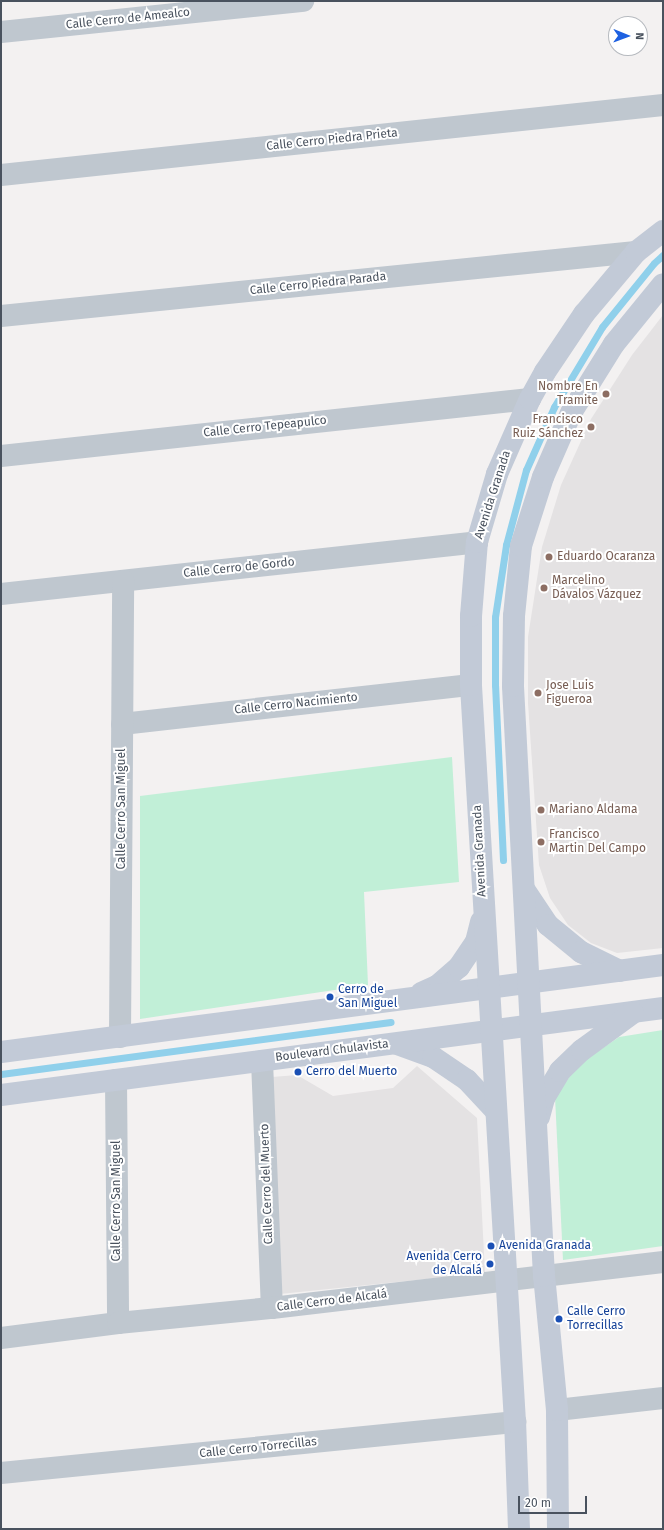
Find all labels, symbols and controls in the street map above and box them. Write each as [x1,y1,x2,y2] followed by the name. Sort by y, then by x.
[65,5,191,33] street label: Calle Cerro de Amealco
[608,16,648,56] north arrow
[633,32,646,40] text: N
[266,126,398,154] street label: Calle Cerro Piedra Prieta
[249,270,387,298] street label: Calle Cerro Piedra Parada
[538,380,598,408] place label: Nombre En Tramite
[601,389,611,399] marker: Nombre En Tramite
[203,413,327,441] street label: Calle Cerro Tepeapulco
[512,413,583,441] place label: Francisco Ruiz Sánchez
[586,422,596,432] marker: Francisco Ruiz Sánchez
[472,449,514,541] street label: Avenida Granada
[557,550,655,564] place label: Eduardo Ocaranza
[544,552,554,562] marker: Eduardo Ocaranza
[183,555,295,581] street label: Calle Cerro de Gordo
[552,574,641,602] place label: Marcelino Dávalos Vázquez
[539,583,549,593] marker: Marcelino Dávalos Vázquez
[546,679,594,707] place label: Jose Luis Figueroa
[533,688,543,698] marker: Jose Luis Figueroa
[234,690,358,718] street label: Calle Cerro Nacimiento
[115,749,129,869] street label: Calle Cerro San Miguel
[549,803,637,817] place label: Mariano Aldama
[470,805,490,897] street label: Avenida Granada
[536,805,546,815] marker: Mariano Aldama
[549,828,646,856] place label: Francisco Martin Del Campo
[536,837,546,847] marker: Francisco Martin Del Campo
[338,983,397,1011] place label: Cerro de San Miguel
[325,992,335,1002] marker: Cerro de San Miguel
[274,1037,390,1065] street label: Boulevard Chulavista
[306,1065,397,1079] place label: Cerro del Muerto
[293,1067,303,1077] marker: Cerro del Muerto
[258,1123,276,1245] street label: Calle Cerro del Muerto
[110,1141,124,1261] street label: Calle Cerro San Miguel
[499,1239,591,1253] place label: Avenida Granada
[486,1241,496,1251] marker: Avenida Granada
[406,1250,482,1278] place label: Avenida Cerro de Alcalá
[485,1259,495,1269] marker: Avenida Cerro de Alcalá
[276,1287,388,1315] street label: Calle Cerro de Alcalá
[567,1305,626,1333] place label: Calle Cerro Torrecillas
[554,1314,564,1324] marker: Calle Cerro Torrecillas
[199,1435,317,1461] street label: Calle Cerro Torrecillas
[520,1488,589,1514] scale bar
[525,1496,551,1510] text: 20 m

